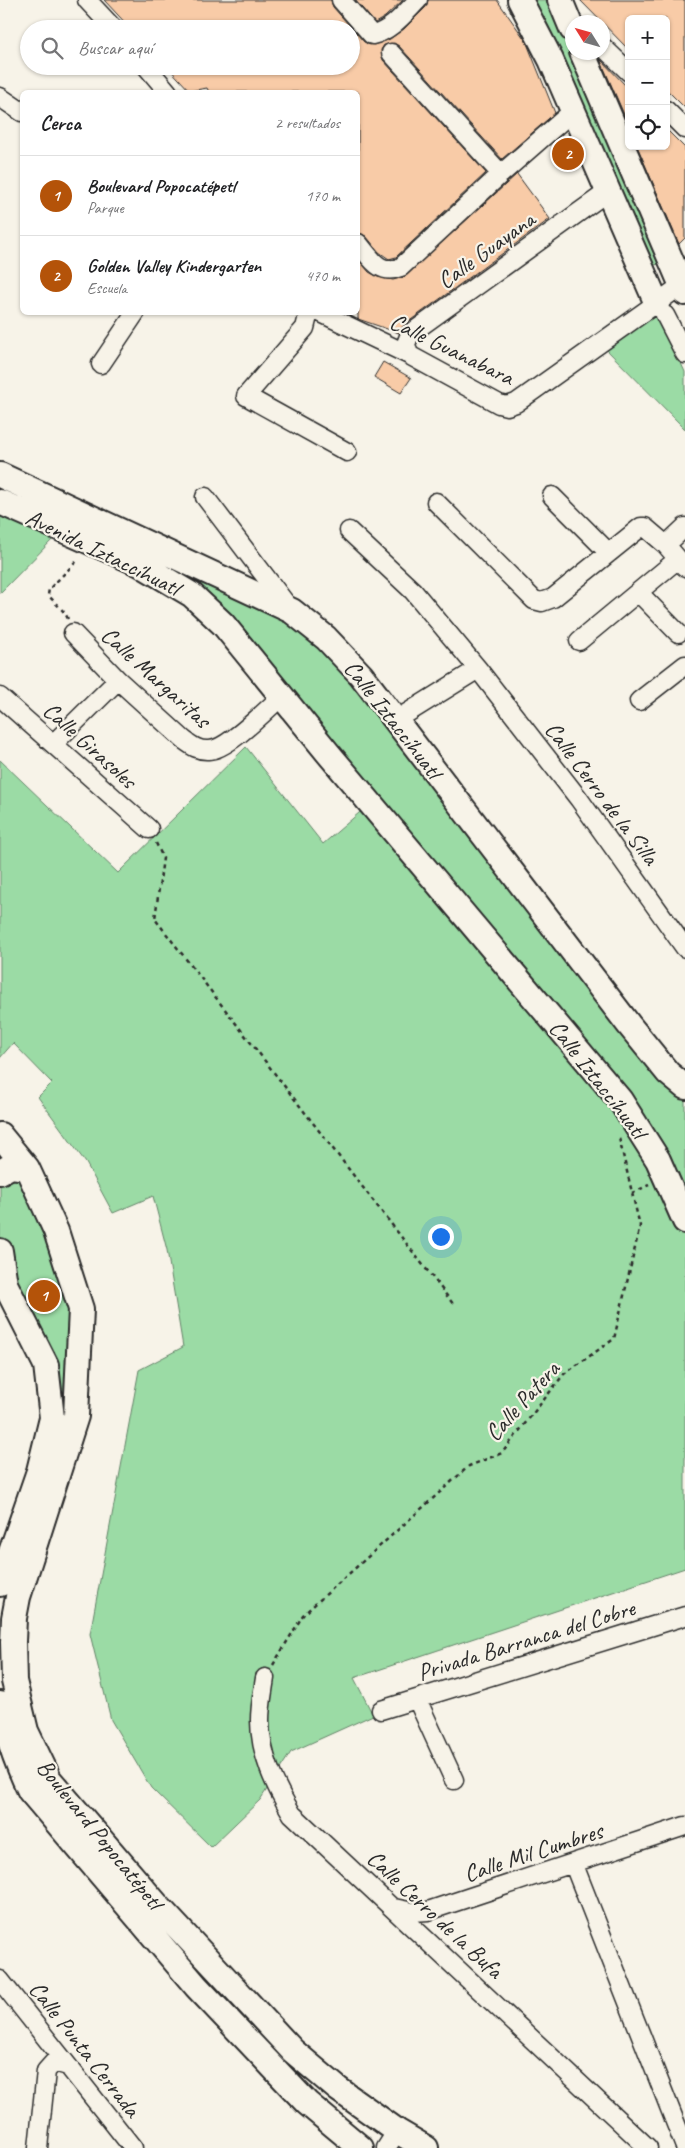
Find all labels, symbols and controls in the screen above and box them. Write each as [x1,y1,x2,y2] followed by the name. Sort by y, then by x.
[565,15,610,60] north arrow
[625,15,670,150] map controls
[625,15,670,60] button: +
[20,20,360,75] search box
[38,34,66,62] icon: search
[78,36,152,60] text: Buscar aquí
[625,60,670,105] button: −
[625,105,670,150] button: locate
[40,110,81,136] text: Cerca
[275,113,340,133] text: 2 resultados
[552,135,584,173] pin: 2
[87,174,235,198] text: Boulevard Popocatépetl
[52,186,60,206] text: 1
[306,186,340,206] text: 170 m
[87,198,124,218] text: Parque
[431,203,542,295] street label: Calle Guayana
[87,254,261,278] text: Golden Valley Kindergarten
[52,266,60,286] text: 2
[306,266,340,286] text: 470 m
[87,278,127,298] text: Escuela
[385,306,520,393] street label: Calle Guanabara
[21,502,188,604] street label: Avenida Iztaccíhuatl
[95,620,219,736] street label: Calle Margaritas
[337,654,451,787] street label: Calle Iztaccíhuatl
[37,695,144,796] street label: Calle Girasoles
[538,715,666,872] street label: Calle Cerro de la Silla
[542,1014,656,1147] street label: Calle Iztaccíhuatl
[428,1224,454,1250] your location
[28,1277,60,1315] pin: 1
[478,1354,567,1447] street label: Calle Patera
[414,1592,640,1687] street label: Privada Barranca del Cobre
[30,1753,172,1918] street label: Boulevard Popocatépetl
[460,1815,609,1889] street label: Calle Mil Cumbres
[361,1843,510,1986] street label: Calle Cerro de la Bufa
[23,1975,148,2124] street label: Calle Punta Cerrada

